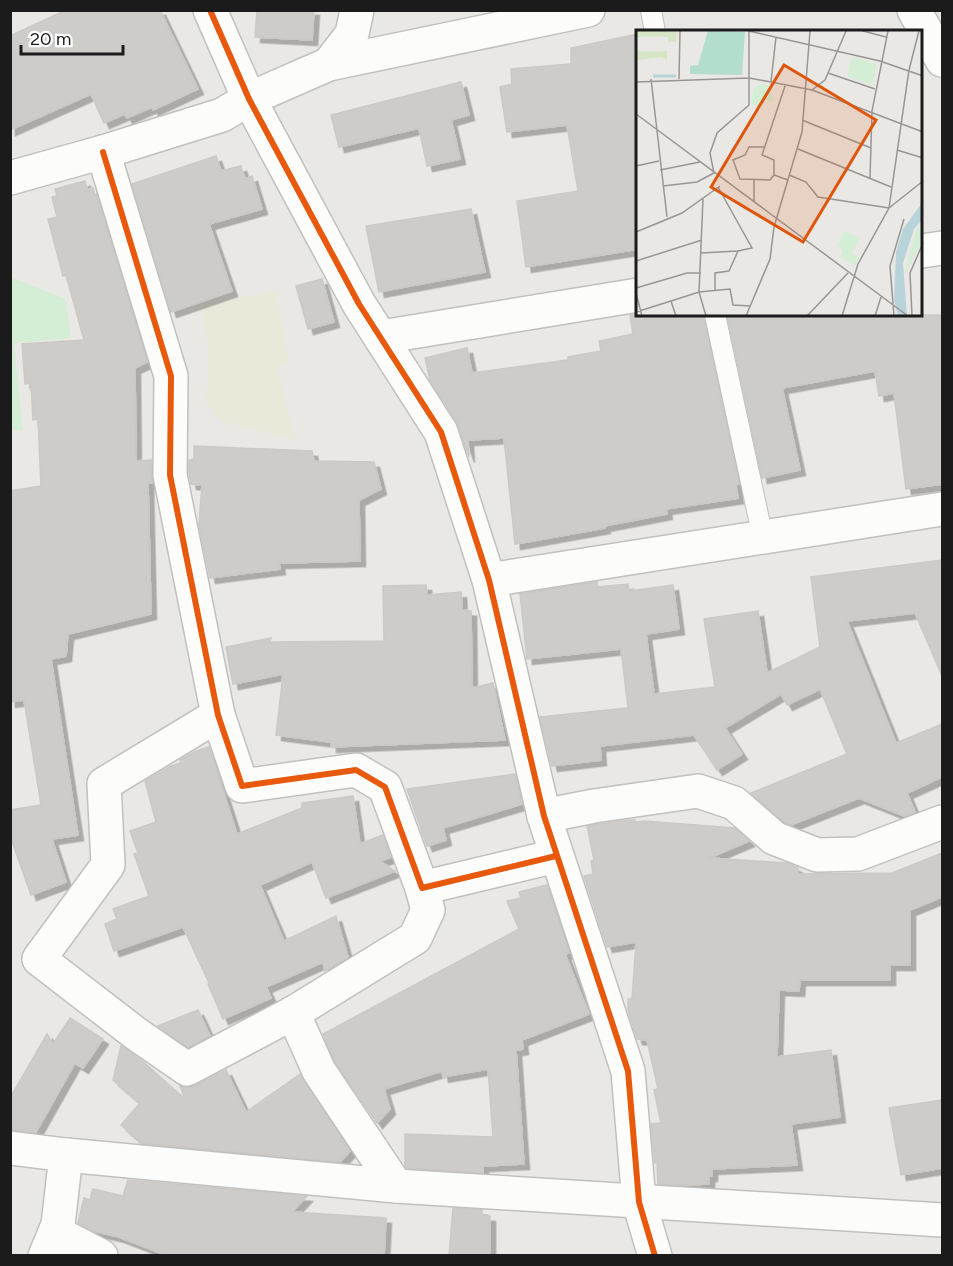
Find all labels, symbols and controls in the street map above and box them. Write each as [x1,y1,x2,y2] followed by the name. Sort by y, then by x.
[21,18,123,56] scale bar
[30,28,71,50] text: 20 m
[636,30,923,316] inset map

